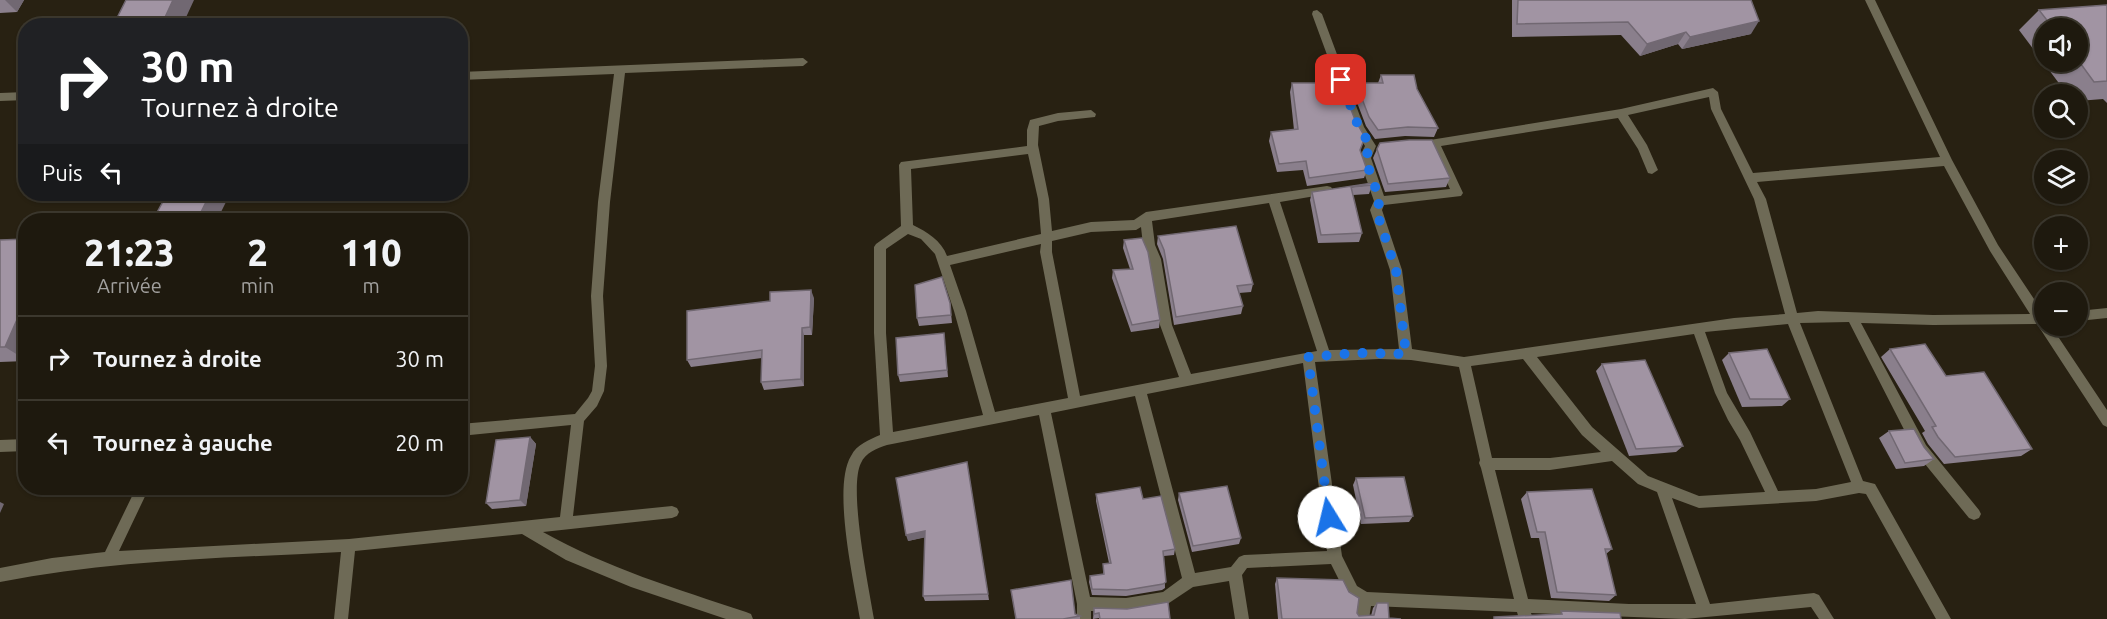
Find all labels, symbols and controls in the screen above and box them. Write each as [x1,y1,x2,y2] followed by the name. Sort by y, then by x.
[2034,18,2088,336] map controls
[2034,18,2088,72] button: sound
[42,42,120,120] icon: right
[141,43,235,90] text: 30 m
[1315,54,1366,105] pin
[1324,63,1357,96] icon: arrive
[2034,84,2088,138] button: search
[141,92,339,122] text: Tournez à droite
[2034,150,2088,204] button: layers
[95,156,128,189] icon: left
[42,160,83,185] text: Puis
[2034,216,2088,270] button: +
[84,232,174,273] text: 21:23
[247,232,268,273] text: 2
[341,232,402,273] text: 110
[97,274,162,297] text: Arrivée
[241,274,274,297] text: min
[363,274,380,297] text: m
[2034,282,2088,336] button: −
[42,342,75,375] icon: right
[93,346,262,371] text: Tournez à droite
[395,346,444,371] text: 30 m
[42,426,75,459] icon: left
[93,430,273,455] text: Tournez à gauche
[395,430,444,455] text: 20 m
[1297,485,1361,549] position arrow

